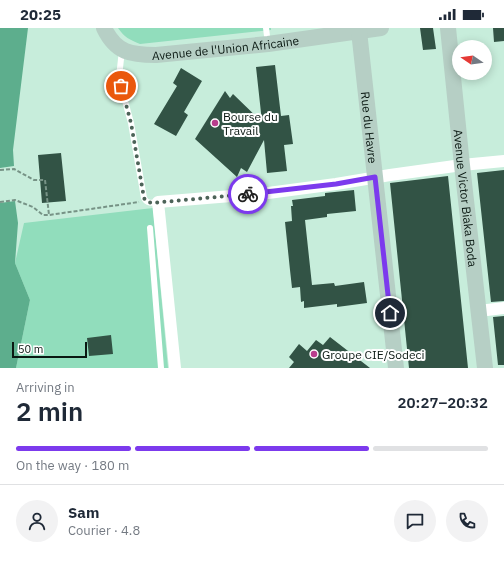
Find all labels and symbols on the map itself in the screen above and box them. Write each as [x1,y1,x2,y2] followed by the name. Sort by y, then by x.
[152,32,300,63] street label: Avenue de l'Union Africaine
[452,40,492,80] north arrow
[104,69,138,103] pin
[358,91,381,165] street label: Rue du Havre
[223,109,278,138] place label: Bourse du Travail
[210,118,220,128] marker: Bourse du Travail
[451,129,481,268] street label: Avenue Victor Biaka Boda
[228,174,268,214] courier
[373,296,407,330] pin
[12,340,87,359] scale bar
[322,347,425,362] place label: Groupe CIE/Sodeci
[309,349,319,359] marker: Groupe CIE/Sodeci

